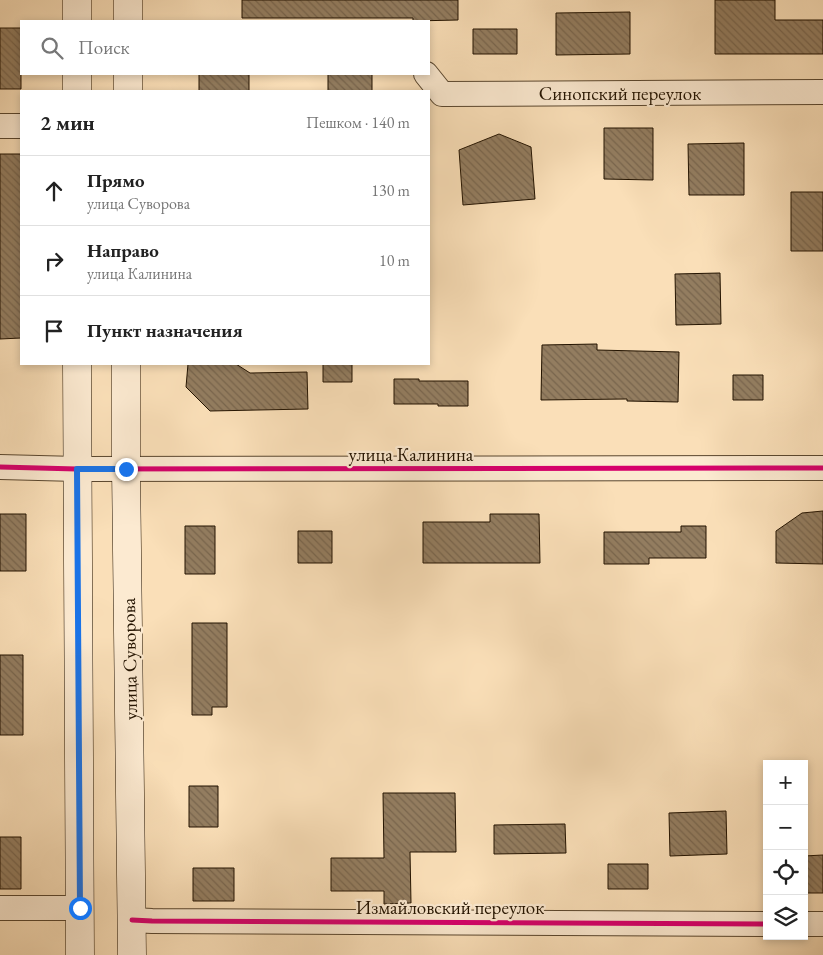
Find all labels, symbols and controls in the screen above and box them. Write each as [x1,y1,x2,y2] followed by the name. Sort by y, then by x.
[20,20,430,75] search box
[38,34,66,62] icon: search
[78,35,130,60] text: Поиск
[539,81,701,106] street label: Синопский переулок
[40,109,95,136] text: 2 мин
[306,112,410,133] text: Пешком · 140 m
[87,168,145,193] text: Прямо
[40,177,68,205] icon: ahead
[371,180,410,201] text: 130 m
[87,193,190,214] text: улица Суворова
[87,238,159,263] text: Направо
[40,247,68,275] icon: right
[379,250,410,271] text: 10 m
[87,263,192,284] text: улица Калинина
[40,317,68,345] icon: arrive
[87,318,243,343] text: Пункт назначения
[349,442,474,467] street label: улица Калинина
[115,458,138,481] route end
[116,597,143,720] street label: улица Суворова
[763,760,808,940] map controls
[763,760,808,805] button: +
[763,805,808,850] button: −
[763,850,808,895] button: locate
[356,895,544,920] street label: Измайловский переулок
[763,895,808,940] button: layers
[69,897,92,920] route start

